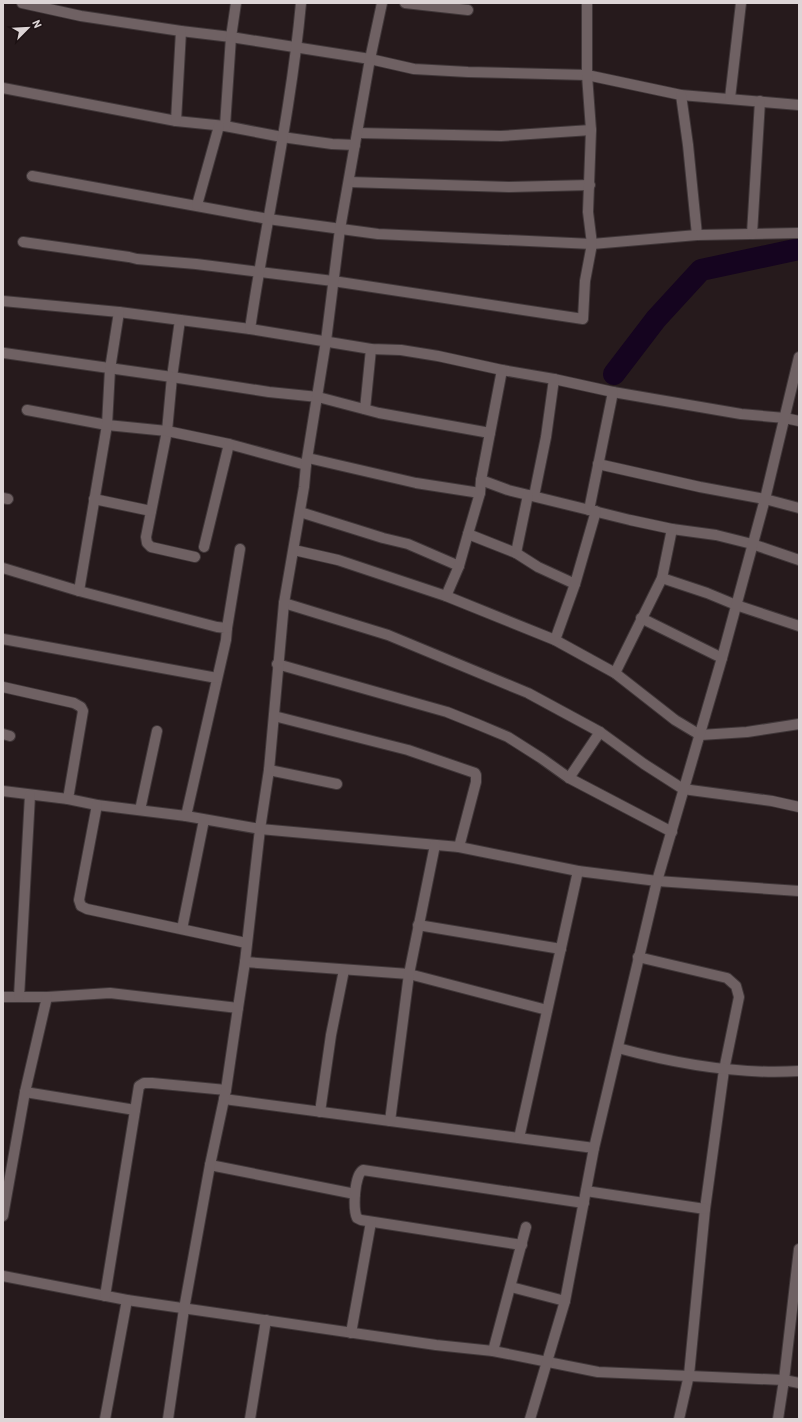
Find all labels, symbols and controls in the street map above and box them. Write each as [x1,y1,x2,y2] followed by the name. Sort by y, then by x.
[8,8,48,48] north arrow
[30,18,45,30] text: N

